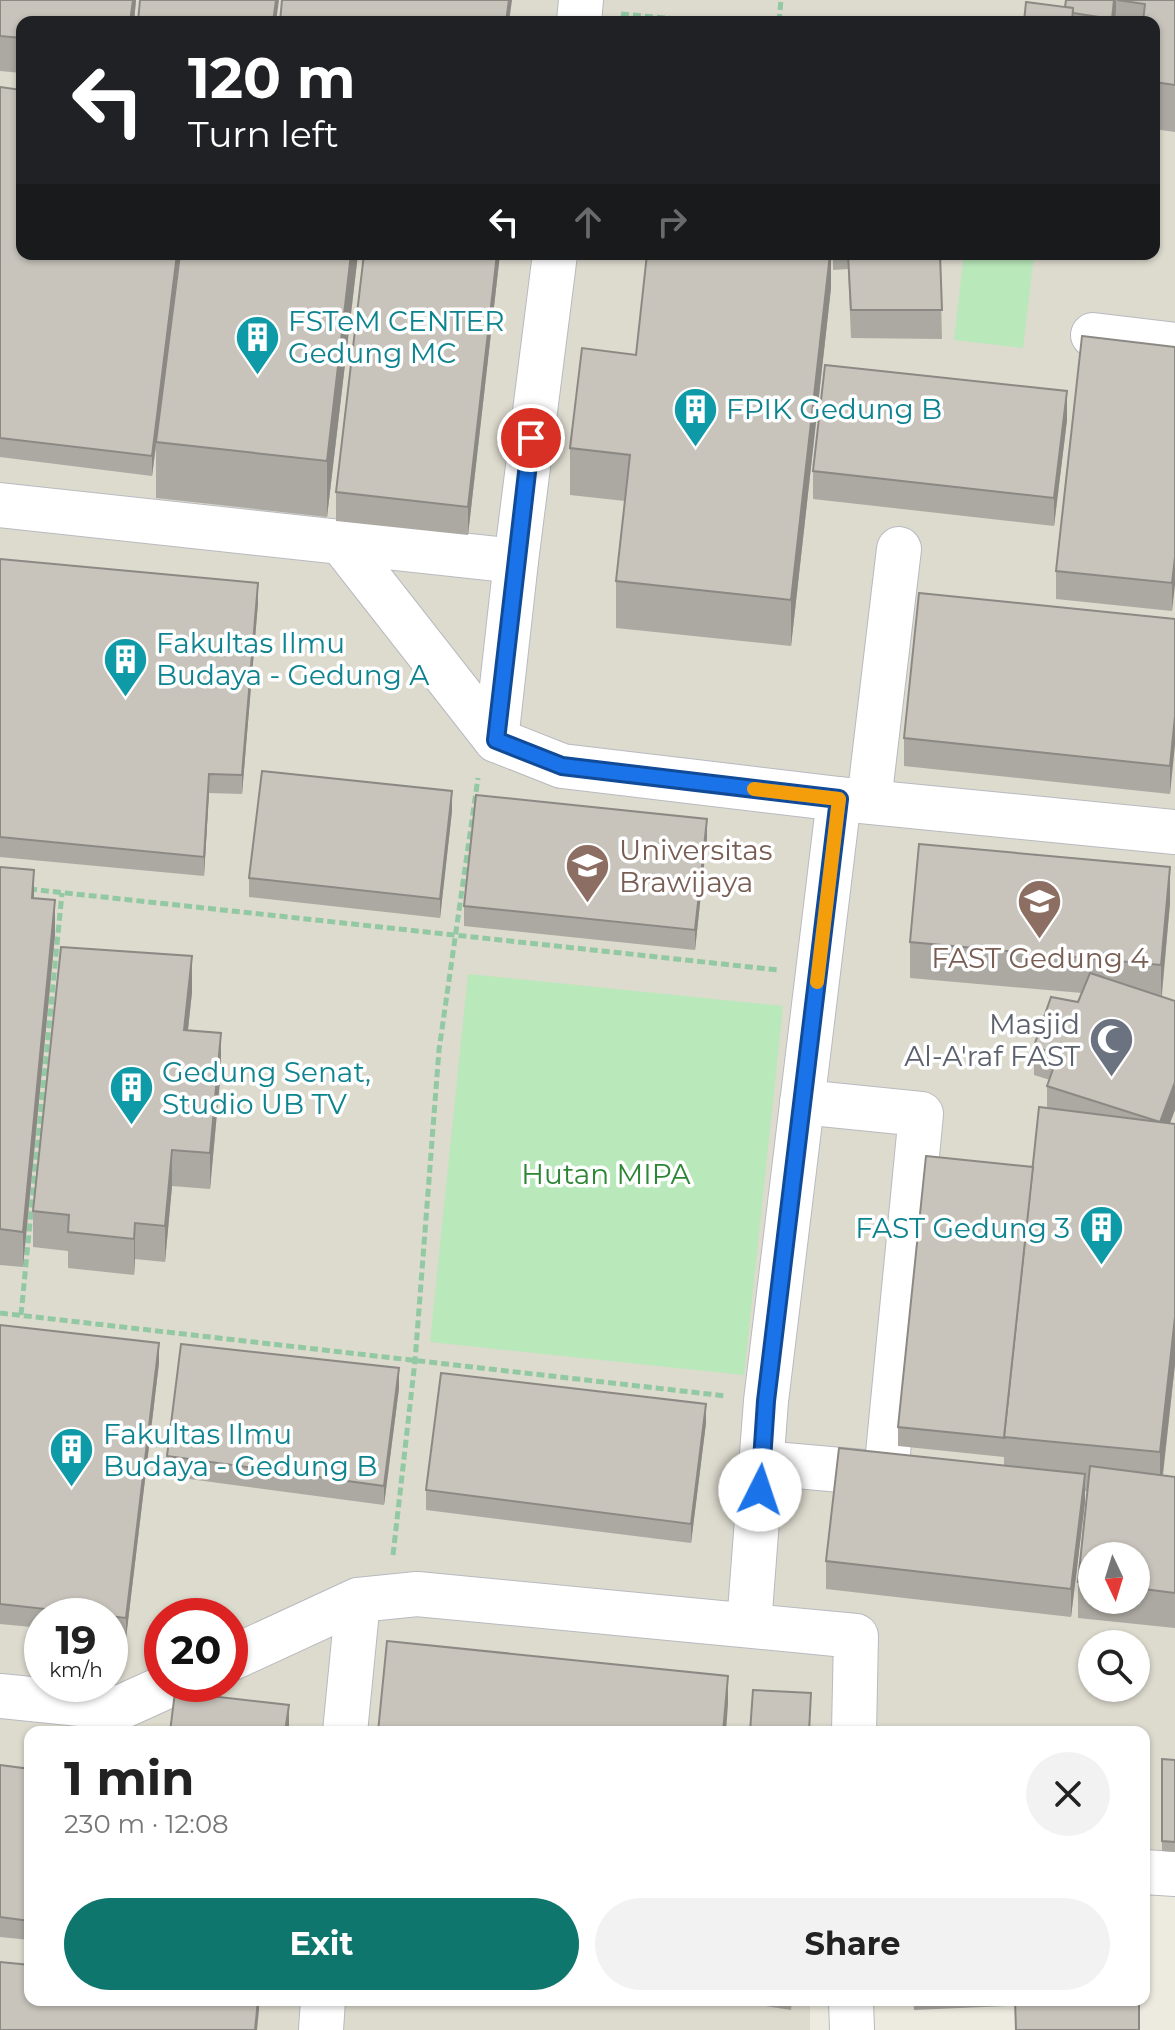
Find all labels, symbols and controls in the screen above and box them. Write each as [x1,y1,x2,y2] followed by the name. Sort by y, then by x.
[188,44,356,112] text: 120 m
[56,48,160,152] icon: left
[188,112,339,156] text: Turn left
[482,200,526,244] icon: left
[566,200,610,244] icon: ahead
[650,200,694,244] icon: right
[288,304,505,370] place label: FSTeM CENTER Gedung MC
[233,313,281,376] building icon: FSTeM CENTER Gedung MC
[671,385,719,448] building icon: FPIK Gedung B
[726,392,942,426] place label: FPIK Gedung B
[497,404,565,472] pin
[509,416,553,460] icon: arrive
[156,626,430,692] place label: Fakultas Ilmu Budaya - Gedung A
[101,635,149,698] building icon: Fakultas Ilmu Budaya - Gedung A
[619,833,772,899] place label: Universitas Brawijaya
[564,842,612,905] school or university icon: Universitas Brawijaya
[1016,877,1064,940] school or university icon: FAST Gedung 4
[931,941,1149,975] place label: FAST Gedung 4
[904,1007,1080,1073] place label: Masjid Al-A'raf FAST
[1087,1016,1135,1079] mosque icon: Masjid Al-A'raf FAST
[162,1055,371,1121] place label: Gedung Senat, Studio UB TV
[107,1064,155,1127] building icon: Gedung Senat, Studio UB TV
[521,1157,692,1191] park label: Hutan MIPA
[1077,1204,1125,1267] building icon: FAST Gedung 3
[855,1211,1070,1245] place label: FAST Gedung 3
[103,1417,377,1483] place label: Fakultas Ilmu Budaya - Gedung B
[48,1426,96,1489] building icon: Fakultas Ilmu Budaya - Gedung B
[718,1448,802,1532] position arrow
[1078,1542,1150,1614] north arrow
[1078,1542,1150,1702] map controls
[144,1598,248,1702] speed limit sign: 20
[55,1615,97,1664] text: 19
[1078,1630,1150,1702] button: search
[49,1658,103,1682] text: km/h
[64,1749,194,1807] text: 1 min
[1026,1752,1110,1836] button: close
[64,1808,229,1840] text: 230 m · 12:08
[64,1898,579,1990] button: Exit
[595,1898,1110,1990] button: Share

